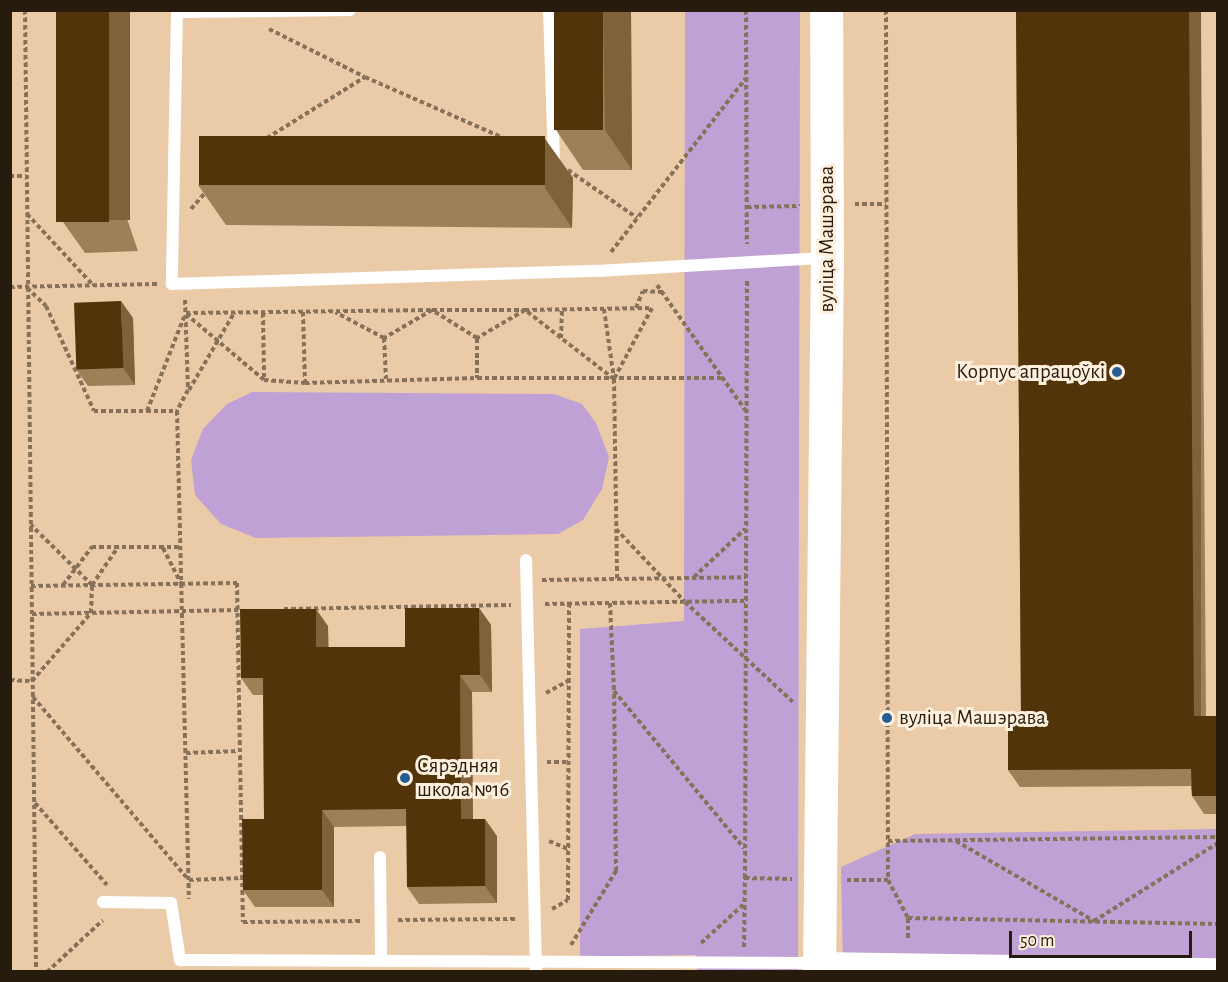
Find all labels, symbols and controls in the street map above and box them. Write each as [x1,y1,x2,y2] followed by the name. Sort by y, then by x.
[814,166,840,312] street label: вуліца Машэрава
[956,359,1105,385] place label: Корпус апрацоўкі
[1110,365,1124,379] marker: Корпус апрацоўкі
[899,705,1046,731] place label: вуліца Машэрава
[880,711,894,725] marker: вуліца Машэрава
[417,753,509,803] place label: Сярэдняя школа №16
[398,771,412,785] marker: Сярэдняя школа №16
[1012,919,1195,957] scale bar
[1020,932,1054,950] text: 50 m

